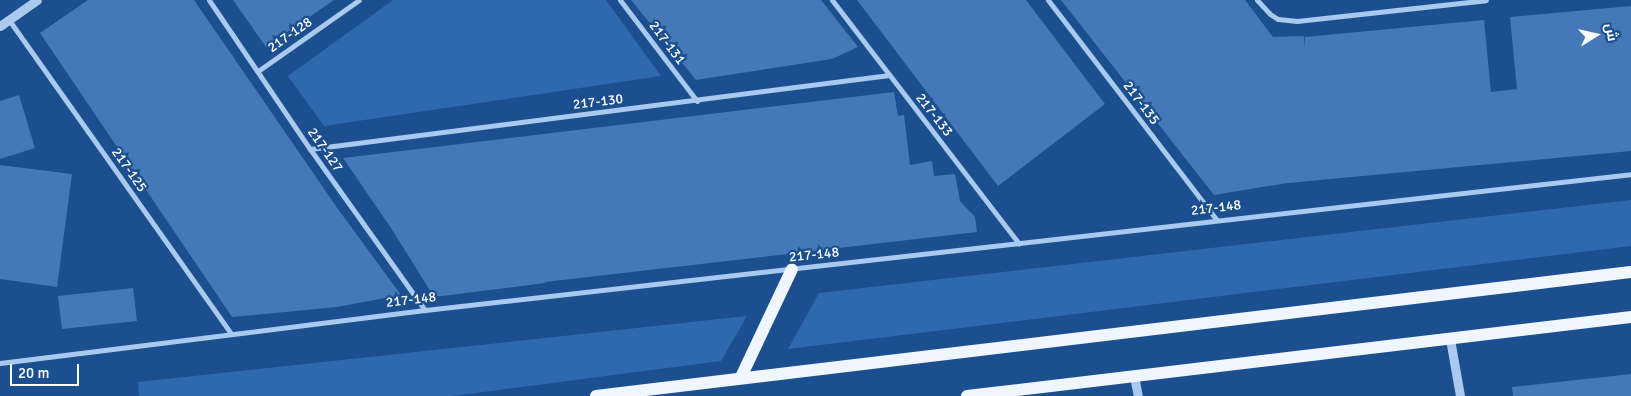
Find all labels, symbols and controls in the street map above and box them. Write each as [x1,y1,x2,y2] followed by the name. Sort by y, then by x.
[1571,10,1621,60] north arrow
[265,14,315,56] street label: 217-128
[645,18,689,68] street label: 217-131
[1601,22,1621,43] text: ش
[1119,78,1163,128] street label: 217-135
[912,90,956,140] street label: 217-133
[572,91,624,113] street label: 217-130
[304,125,346,175] street label: 217-127
[108,145,150,195] street label: 217-125
[1190,197,1242,219] street label: 217-148
[788,244,840,266] street label: 217-148
[385,289,437,311] street label: 217-148
[12,354,81,386] scale bar
[18,364,49,382] text: 20 m

